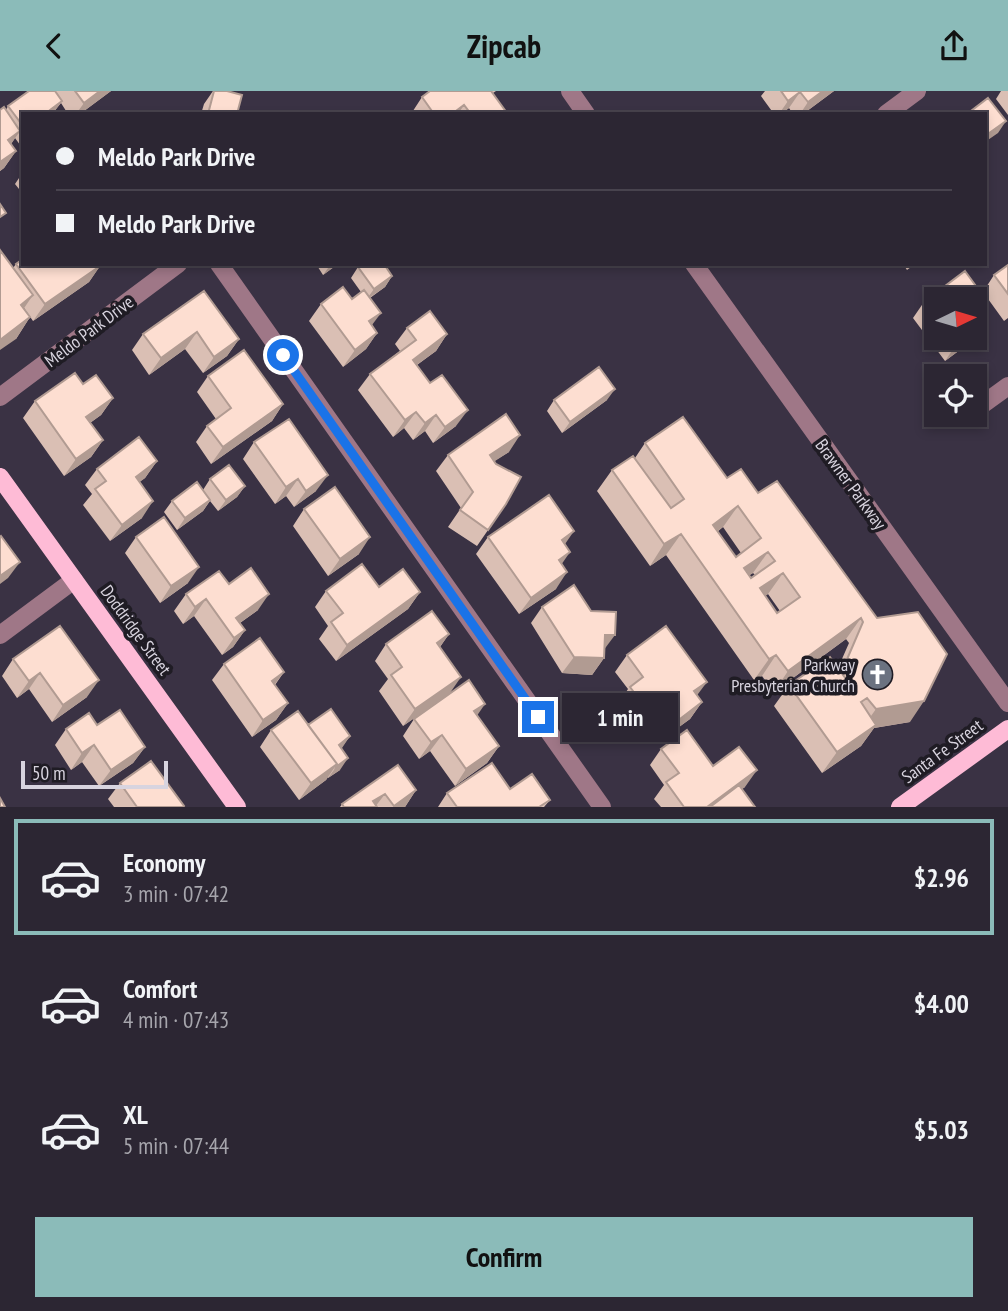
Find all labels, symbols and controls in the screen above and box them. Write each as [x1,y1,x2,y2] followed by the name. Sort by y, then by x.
[467,25,541,67] text: Zipcab
[35,27,73,65] icon: back
[935,27,973,65] icon: share
[98,140,255,173] text: Meldo Park Drive
[98,207,255,240] text: Meldo Park Drive
[924,287,987,350] north arrow
[924,287,987,427] map controls
[40,290,138,372] street label: Meldo Park Drive
[267,339,299,371] route start
[924,364,987,427] button: locate
[810,434,892,534] street label: Brawner Parkway
[96,580,176,680] street label: Doddridge Street
[731,653,855,697] place label: Parkway Presbyterian Church
[861,657,895,691] church icon: Parkway Presbyterian Church
[562,693,678,741] callout: 1 min
[522,701,554,733] route end
[597,703,643,732] text: 1 min
[897,714,987,788] street label: Santa Fe Street
[21,758,168,790] scale bar
[32,761,66,785] text: 50 m
[39,846,102,909] icon: car
[123,846,205,879] text: Economy
[914,861,969,894] text: $2.96
[123,879,229,908] text: 3 min · 07:42
[39,972,102,1035] icon: car
[123,972,197,1005] text: Comfort
[914,987,969,1020] text: $4.00
[123,1005,229,1034] text: 4 min · 07:43
[39,1098,102,1161] icon: car
[123,1098,148,1131] text: XL
[914,1113,969,1146] text: $5.03
[123,1131,229,1160] text: 5 min · 07:44
[35,1217,973,1297] button: Confirm

